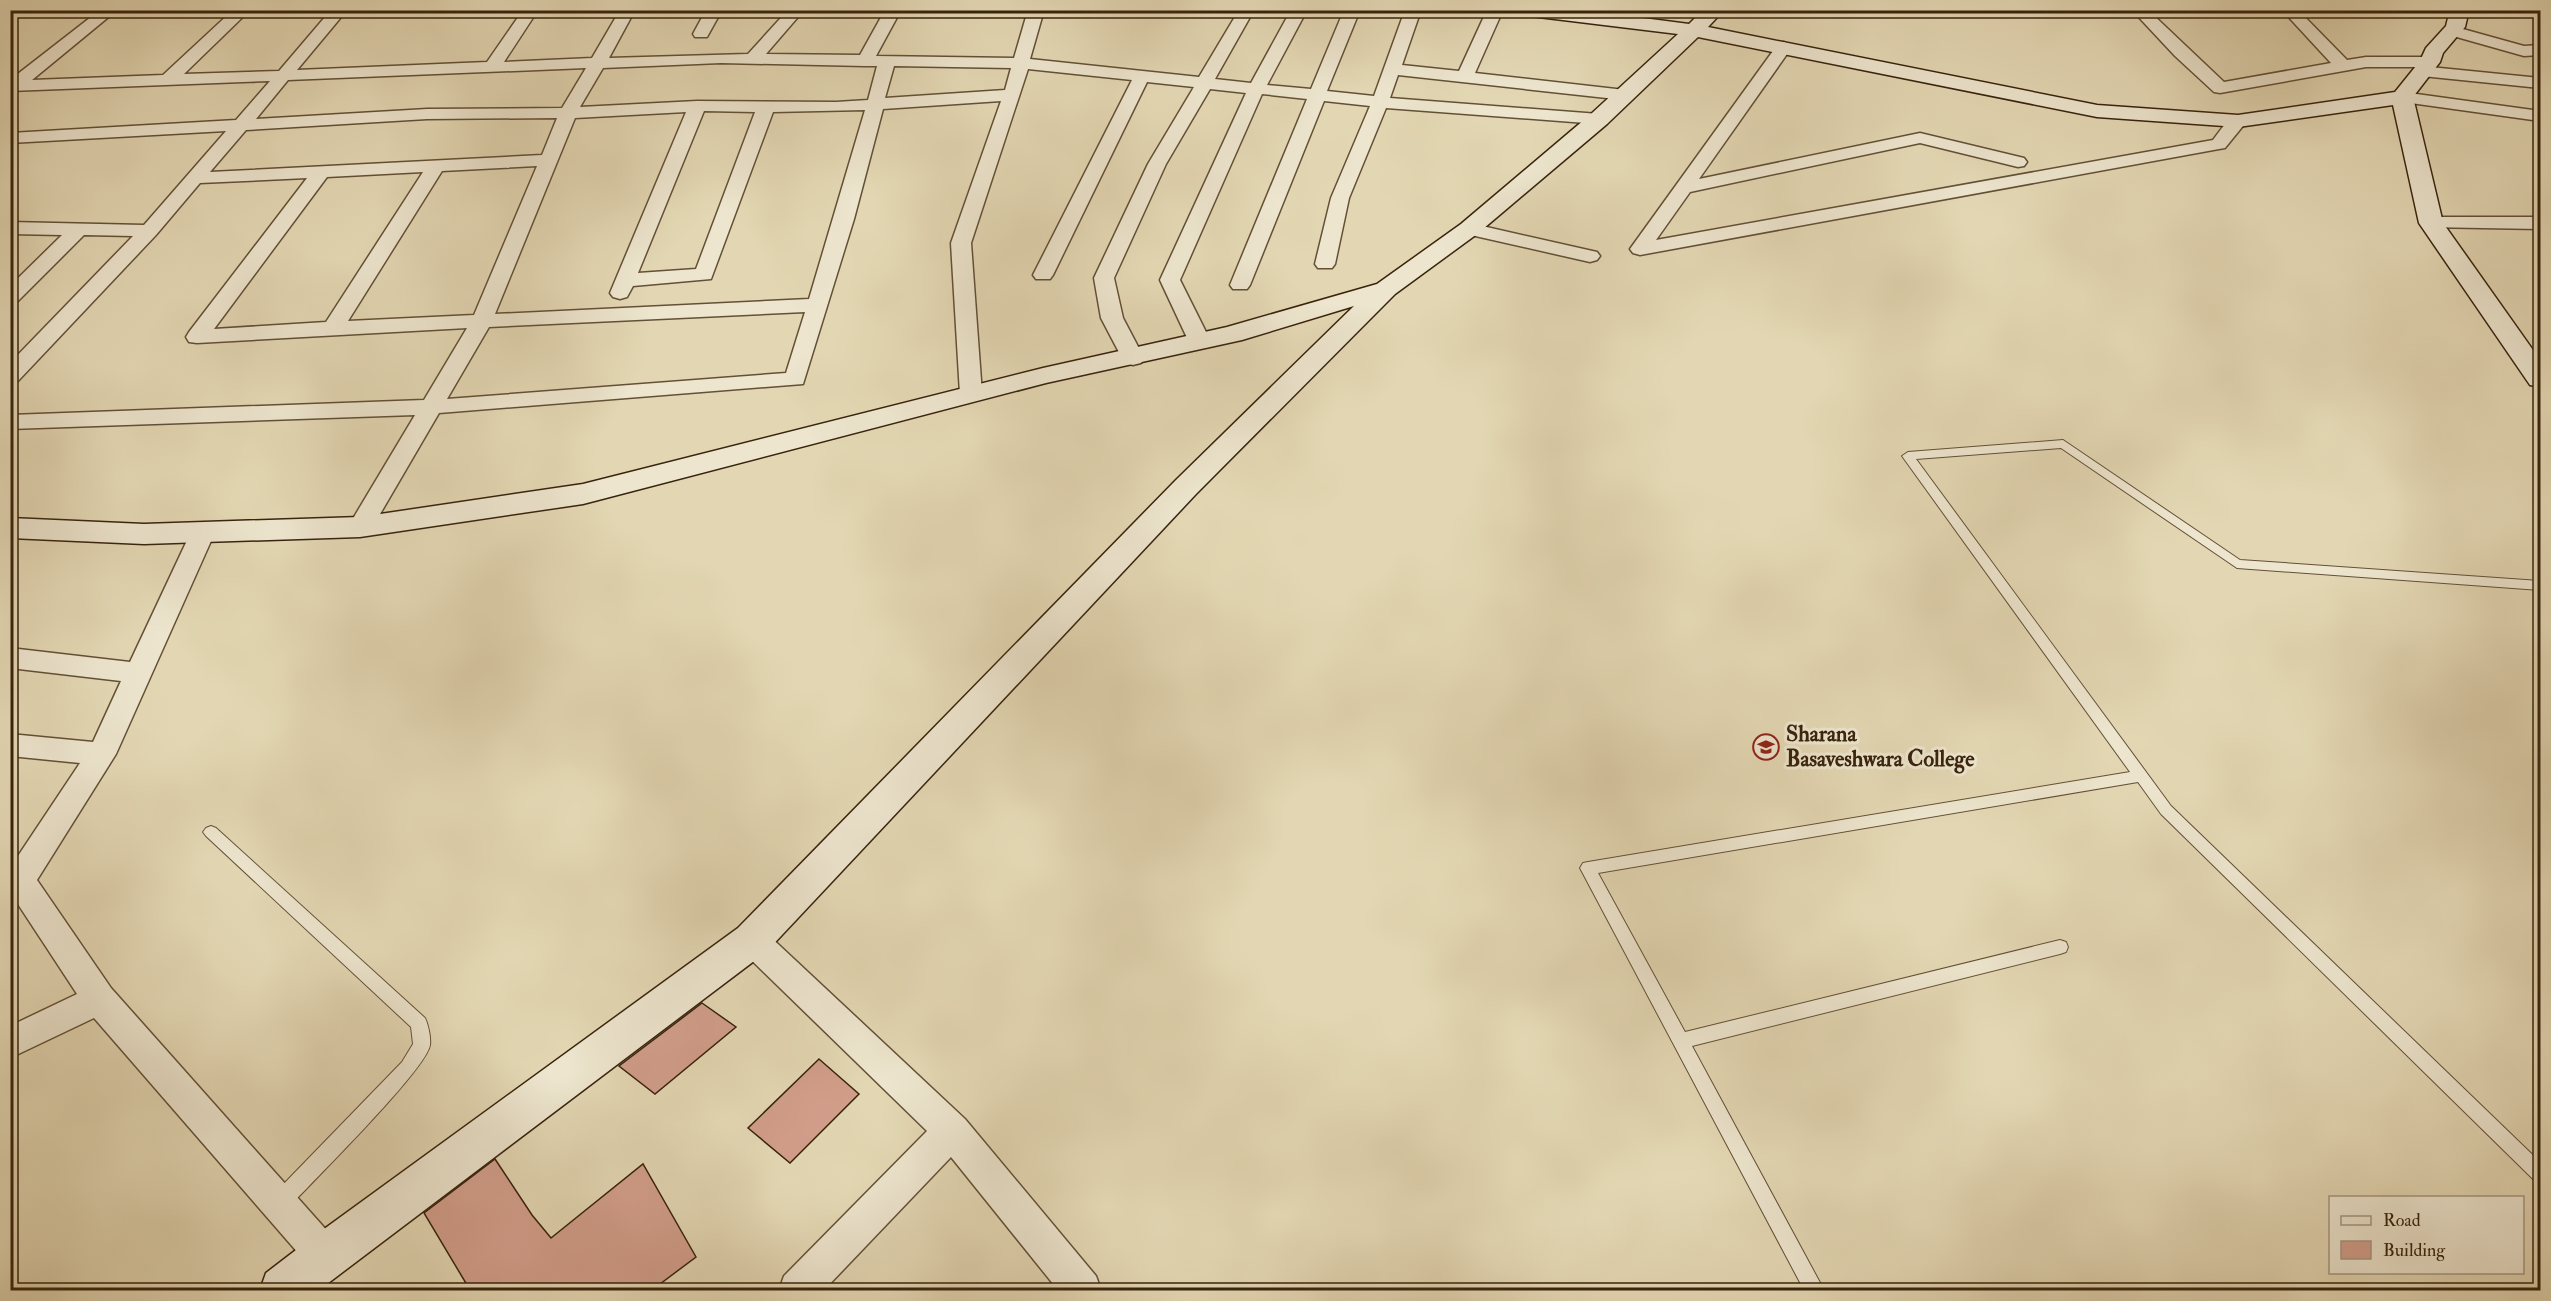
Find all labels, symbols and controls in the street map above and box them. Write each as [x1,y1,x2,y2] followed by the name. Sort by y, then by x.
[1786,720,1975,774] place label: Sharana Basaveshwara College
[1751,732,1781,762] school or university icon: Sharana Basaveshwara College
[2329,1196,2524,1274] legend
[2383,1209,2421,1232] text: Road
[2383,1239,2446,1262] text: Building

